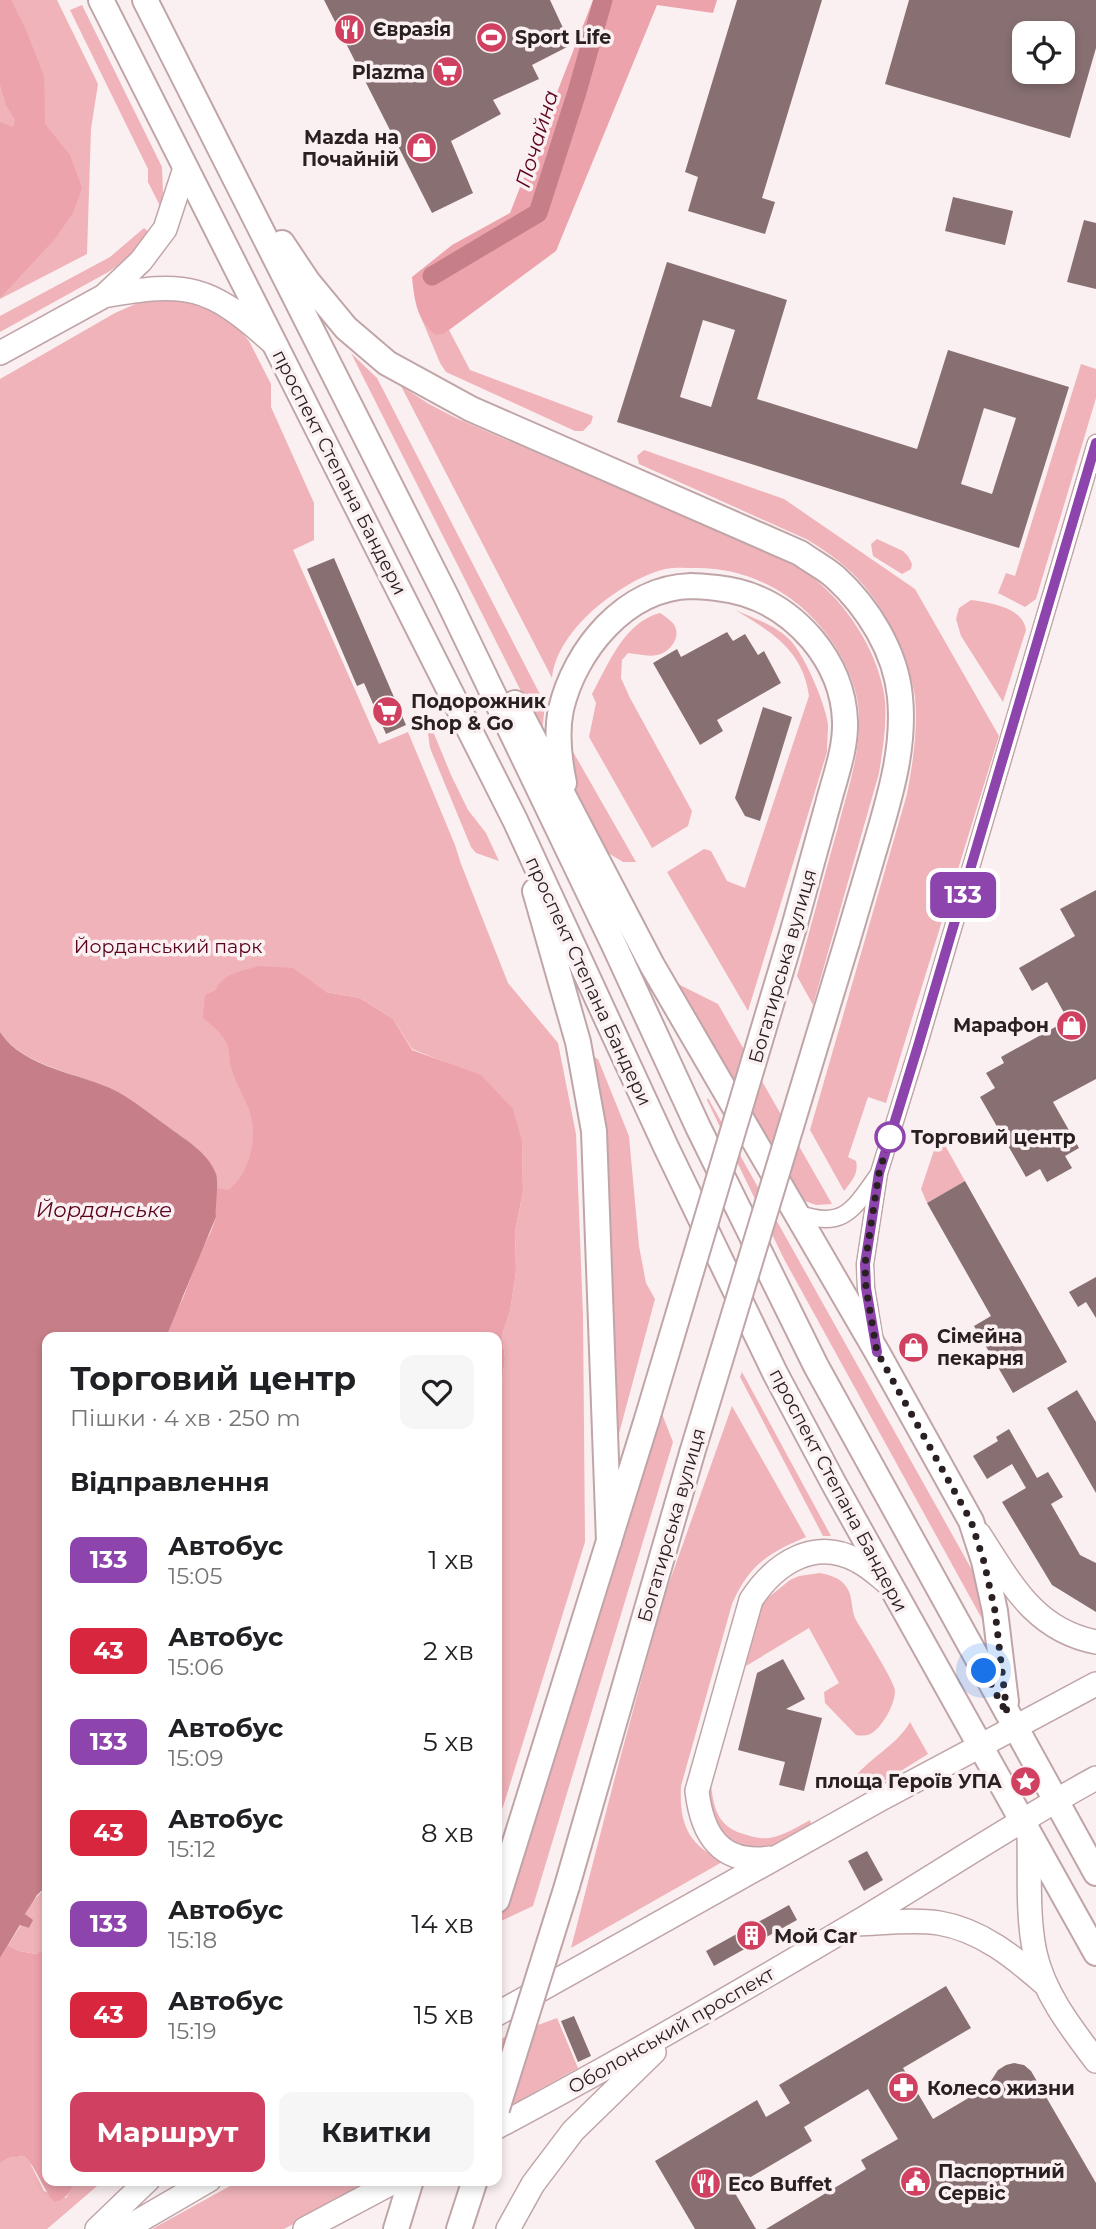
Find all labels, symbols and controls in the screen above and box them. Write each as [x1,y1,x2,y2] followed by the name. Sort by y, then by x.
[333,12,367,46] restaurant icon: Євразія
[373,18,451,41] place label: Євразія
[475,20,509,54] sports icon: Sport Life
[1012,21,1075,84] map controls
[1012,21,1075,84] button: locate
[515,26,611,49] place label: Sport Life
[431,55,465,89] supermarket icon: Plazma
[352,61,425,84] place label: Plazma
[510,87,563,191] water label: Почайна
[302,126,399,171] place label: Mazda на Почайній
[405,131,439,165] shop icon: Mazda на Почайній
[268,346,412,599] street label: проспект Степана Бандери
[411,690,547,735] place label: Подорожник Shop & Go
[371,695,405,729] supermarket icon: Подорожник Shop & Go
[521,853,656,1109] street label: проспект Степана Бандери
[744,867,821,1066] street label: Богатирська вулиця
[923,872,1003,918] line badge: 133
[944,880,982,909] text: 133
[74,935,262,958] park label: Йорданський парк
[1055,1008,1089,1042] shop icon: Марафон
[953,1014,1049,1037] place label: Марафон
[875,1122,905,1152] marker: Торговий центр
[911,1126,1076,1149] place label: Торговий центр
[36,1197,172,1222] water label: Йорданське
[937,1325,1024,1370] place label: Сімейна пекарня
[897,1330,931,1364] shop icon: Сімейна пекарня
[400,1355,474,1429] button: heart
[70,1358,356,1398] text: Торговий центр
[764,1365,913,1616] street label: проспект Степана Бандери
[70,1404,301,1432] text: Пішки · 4 хв · 250 m
[633,1426,710,1625] street label: Богатирська вулиця
[70,1466,269,1498] text: Відправлення
[168,1530,283,1562] text: Автобус
[428,1544,474,1576] text: 1 хв
[90,1545,127,1574] text: 133
[168,1562,222,1590] text: 15:05
[168,1621,283,1653] text: Автобус
[423,1635,474,1667] text: 2 хв
[93,1636,124,1665] text: 43
[168,1653,223,1681] text: 15:06
[966,1653,1001,1688] your location
[168,1712,283,1744] text: Автобус
[423,1726,474,1758] text: 5 хв
[90,1727,127,1756] text: 133
[168,1744,223,1772] text: 15:09
[1008,1764,1042,1798] place icon: площа Героїв УПА
[815,1770,1003,1793] place label: площа Героїв УПА
[168,1803,283,1835] text: Автобус
[421,1817,474,1849] text: 8 хв
[93,1818,124,1847] text: 43
[168,1835,216,1863] text: 15:12
[168,1894,283,1926] text: Автобус
[411,1908,474,1940] text: 14 хв
[90,1909,127,1938] text: 133
[734,1919,768,1953] building icon: Мой Car
[774,1925,857,1948] place label: Мой Car
[168,1926,217,1954] text: 15:18
[564,1962,778,2099] street label: Оболонський проспект
[168,1985,283,2017] text: Автобус
[414,1999,474,2031] text: 15 хв
[93,2000,124,2029] text: 43
[168,2017,217,2045] text: 15:19
[887,2071,921,2105] pharmacy icon: Колесо жизни
[927,2077,1075,2100] place label: Колесо жизни
[70,2092,265,2172] button: Маршрут
[279,2092,474,2172] button: Квитки
[938,2160,1065,2205] place label: Паспортний Сервіс
[898,2165,932,2199] public building icon: Паспортний Сервіс
[688,2167,722,2201] restaurant icon: Eco Buffet
[728,2173,832,2196] place label: Eco Buffet

